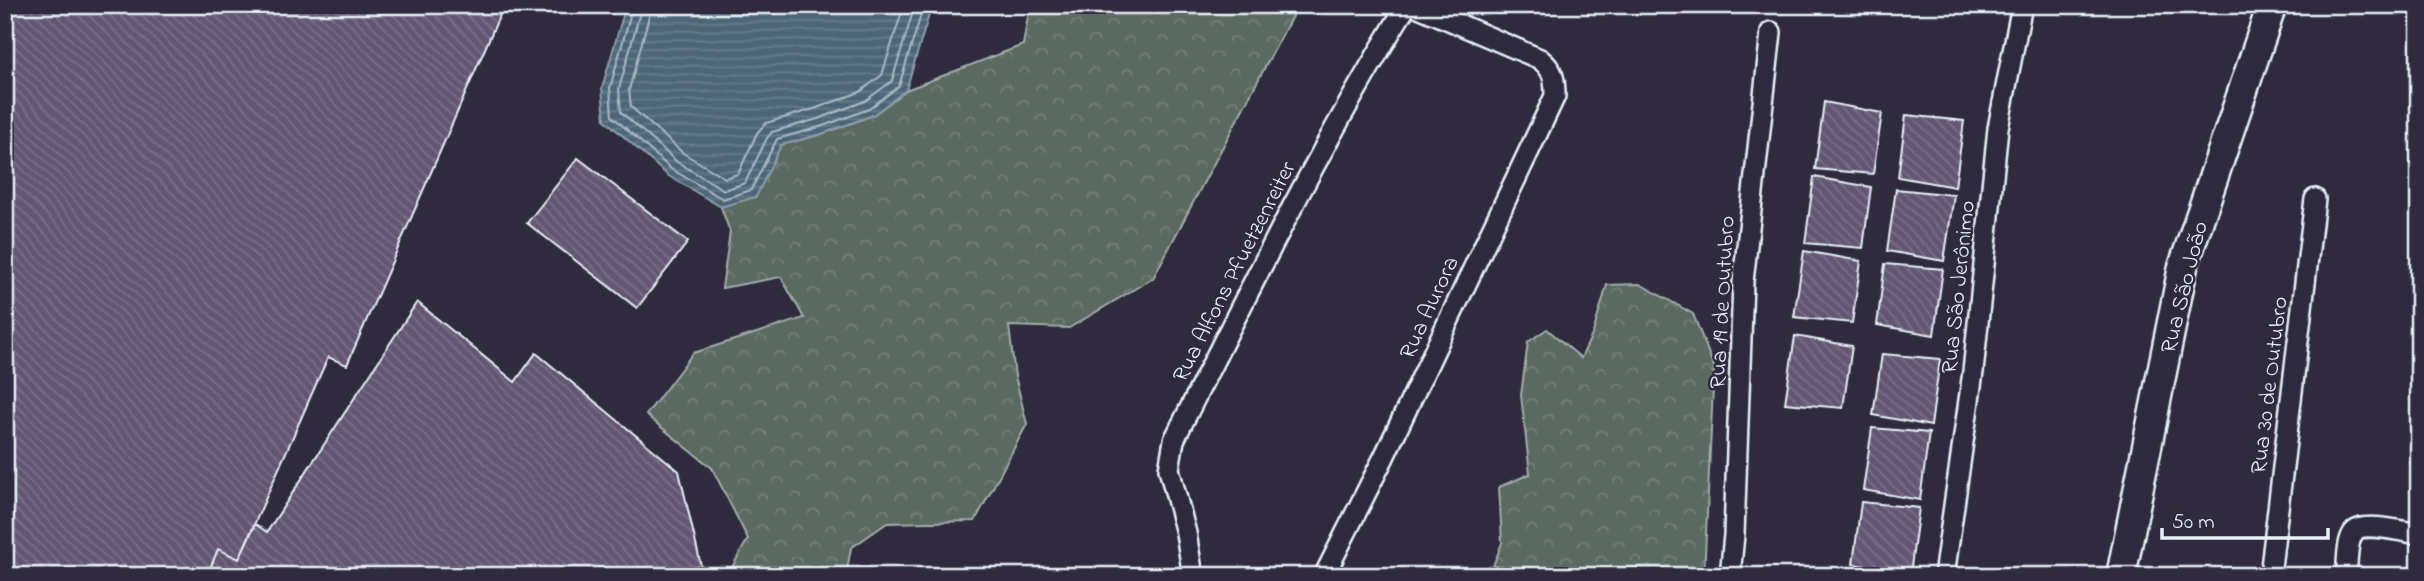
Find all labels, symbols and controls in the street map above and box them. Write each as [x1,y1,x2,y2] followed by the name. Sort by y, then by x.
[1165,155,1306,388] street label: Rua Alfons Pfuetzenreiter
[1934,199,1985,376] street label: Rua São Jerônimo
[1702,215,1745,389] street label: Rua 19 de Outubro
[2153,218,2218,357] street label: Rua São João
[1392,251,1468,365] street label: Rua Aurora
[2243,295,2298,476] street label: Rua 30 de Outubro
[2162,497,2328,541] scale bar
[2172,508,2215,538] text: 50 m

